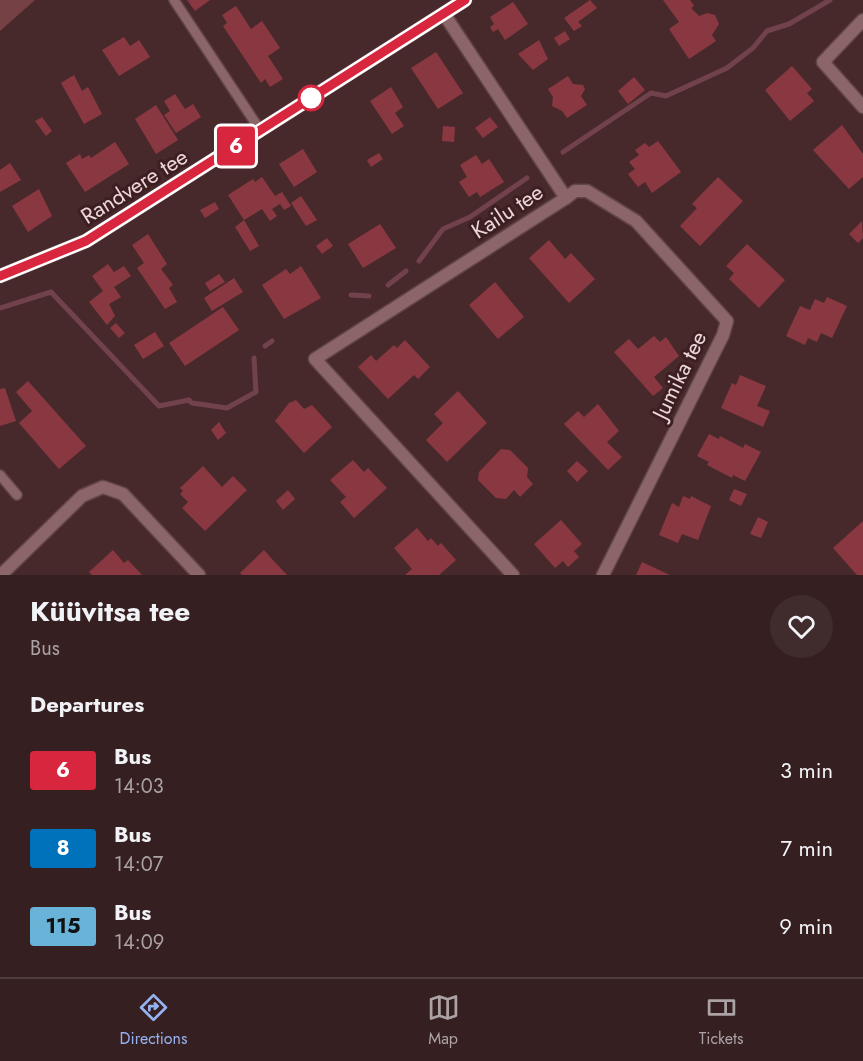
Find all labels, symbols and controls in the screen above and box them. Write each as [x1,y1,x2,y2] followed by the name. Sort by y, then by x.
[298,85,324,111] unlabelled marker
[216,126,256,166] line badge: 6
[229,131,243,161] text: 6
[74,140,194,232] street label: Randvere tee
[465,176,549,246] street label: Kailu tee
[643,326,714,427] street label: Jumika tee
[30,591,190,632] text: Küüvitsa tee
[770,595,833,658] button: heart
[30,634,60,663] text: Bus
[30,688,144,720] text: Departures
[114,740,151,772] text: Bus
[780,754,833,786] text: 3 min
[56,755,70,785] text: 6
[114,772,164,801] text: 14:03
[114,818,151,850] text: Bus
[780,832,833,864] text: 7 min
[56,833,70,863] text: 8
[114,850,163,879] text: 14:07
[114,896,151,928] text: Bus
[779,910,833,942] text: 9 min
[46,911,80,941] text: 115
[114,928,164,957] text: 14:09
[120,991,187,1050] tab: Directions
[427,991,460,1050] tab: Map
[699,991,743,1050] tab: Tickets

